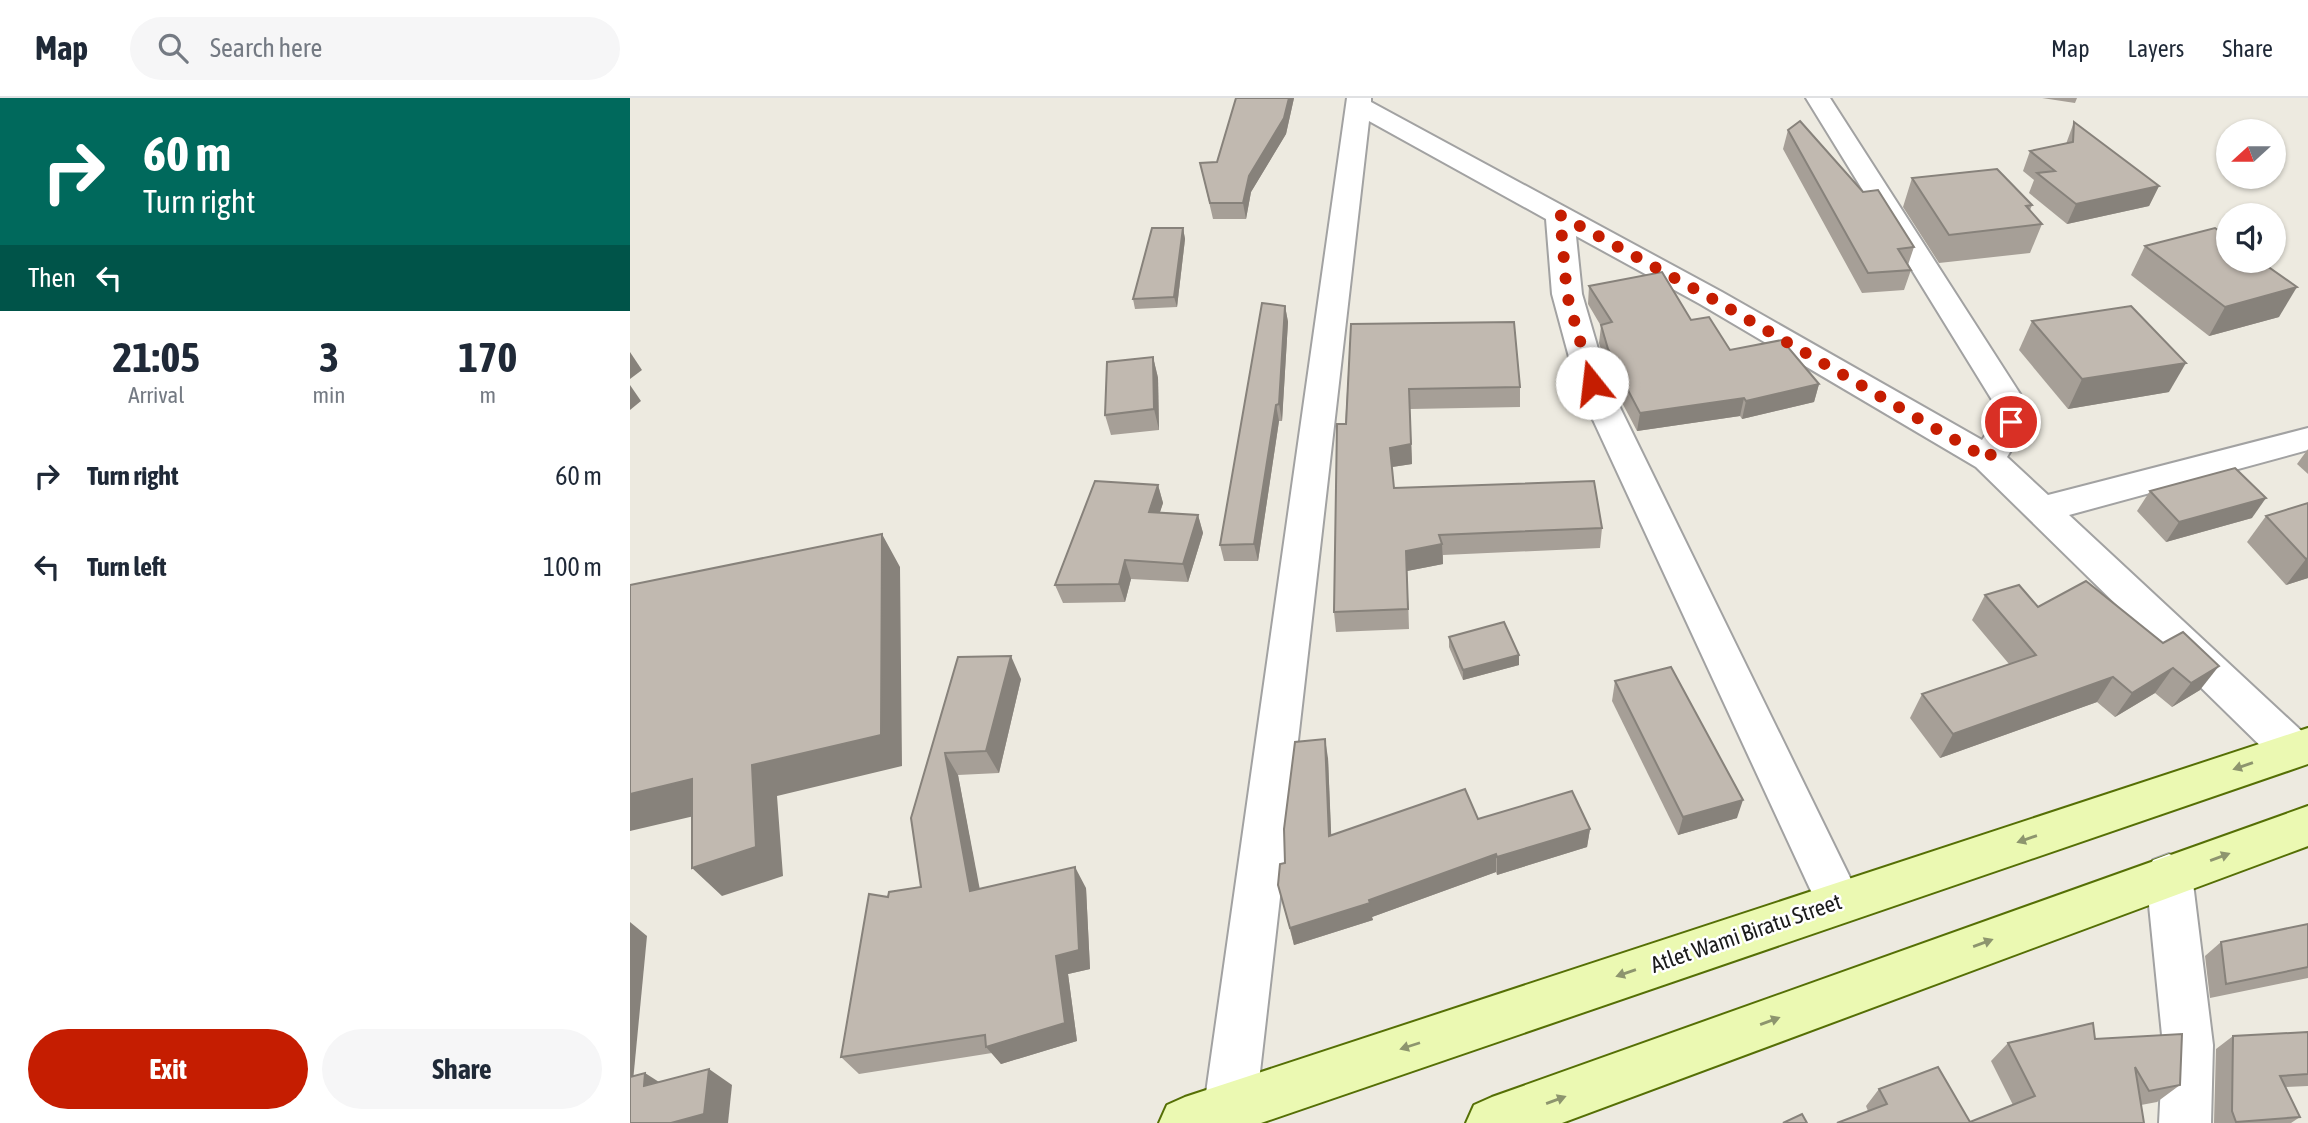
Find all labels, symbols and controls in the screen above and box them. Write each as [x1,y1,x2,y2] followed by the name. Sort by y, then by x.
[130,17,620,80] search box
[35,29,88,67] text: Map
[154,29,192,67] icon: search
[210,33,322,63] text: Search here
[2051,35,2090,62] text: Map
[2128,35,2184,62] text: Layers
[2222,35,2273,62] text: Share
[2216,119,2286,189] north arrow
[2216,119,2286,273] map controls
[143,125,231,181] text: 60 m
[28,126,119,217] icon: right
[143,183,256,220] text: Turn right
[2216,203,2286,273] button: sound
[90,259,128,297] icon: left
[28,263,76,293] text: Then
[113,333,200,381] text: 21:05
[319,333,339,381] text: 3
[458,333,517,381] text: 170
[1555,346,1629,420] position arrow
[128,382,184,408] text: Arrival
[313,382,346,408] text: min
[479,382,496,408] text: m
[1981,392,2041,452] pin
[1992,403,2030,441] icon: arrive
[28,457,66,495] icon: right
[87,461,178,491] text: Turn right
[555,461,602,491] text: 60 m
[28,548,66,586] icon: left
[87,552,167,582] text: Turn left
[543,552,602,582] text: 100 m
[2232,762,2253,772] one-way arrow
[2017,834,2038,845] one-way arrow
[2210,851,2231,862] one-way arrow
[1647,888,1845,978] street label: Atlet Wami Biratu Street
[1973,937,1994,948] one-way arrow
[1615,969,1636,979] one-way arrow
[1759,1016,1780,1027] one-way arrow
[28,1029,308,1109] button: Exit
[322,1029,602,1109] button: Share
[1399,1041,1420,1051] one-way arrow
[1546,1094,1567,1105] one-way arrow

